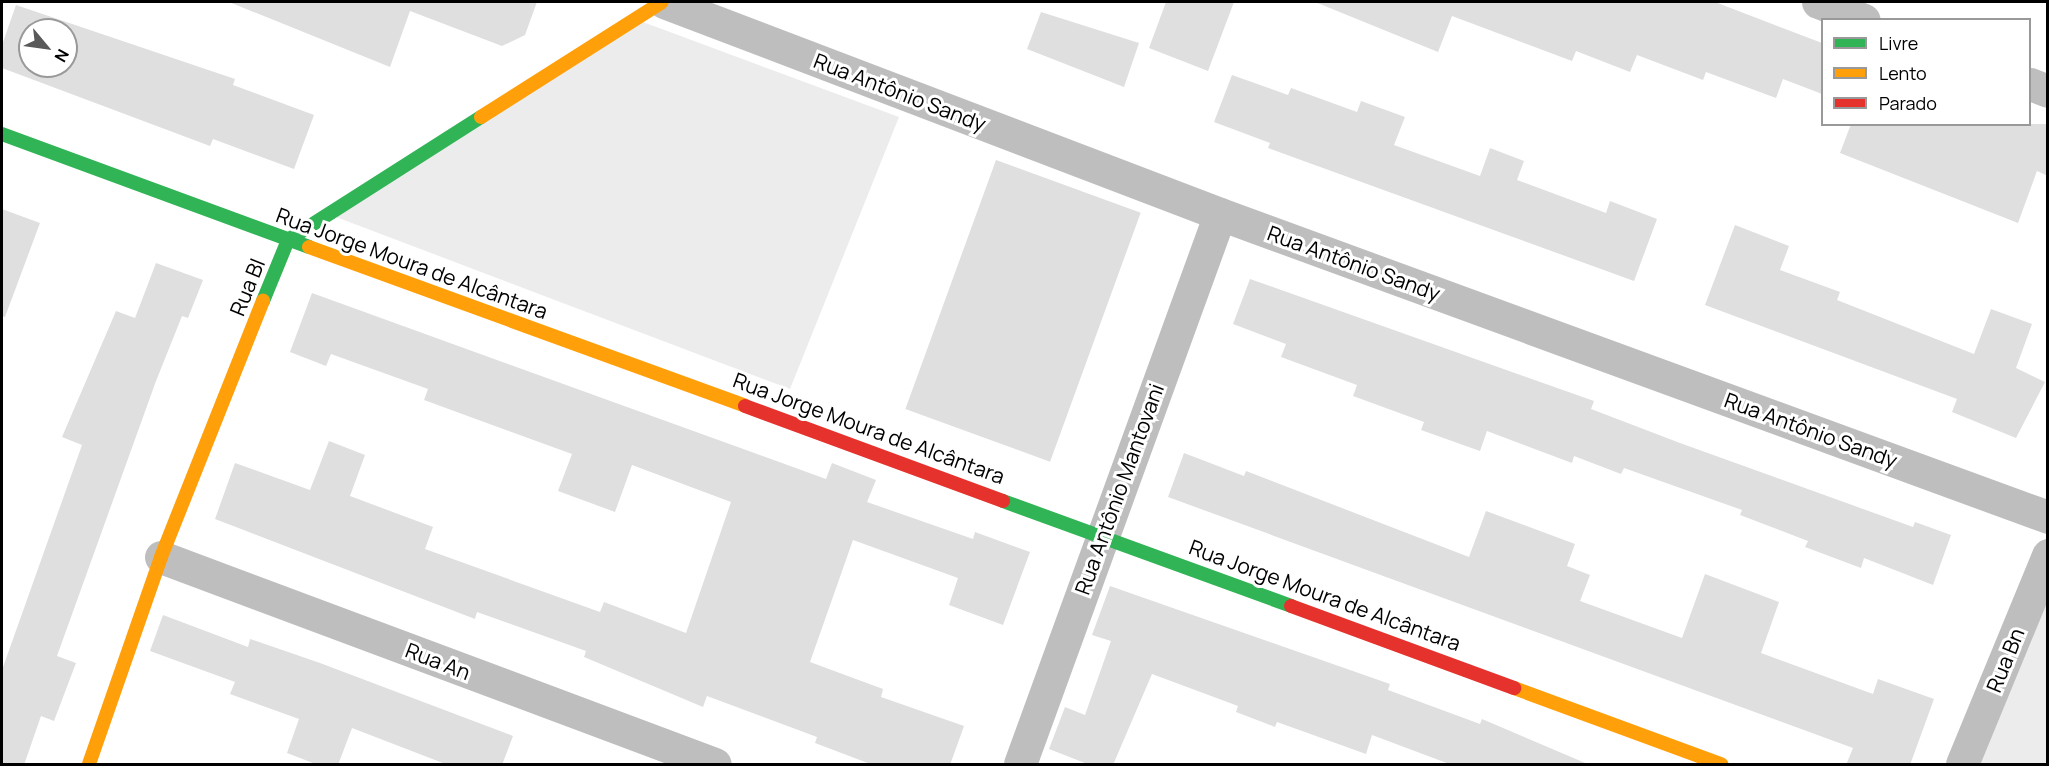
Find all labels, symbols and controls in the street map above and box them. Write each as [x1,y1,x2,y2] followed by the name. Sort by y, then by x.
[18,18,78,78] north arrow
[1821,18,2031,126] legend
[1879,31,1918,55] text: Livre
[50,45,74,66] text: N
[810,48,990,136] street label: Rua Antônio Sandy
[1879,61,1927,85] text: Lento
[1879,91,1937,115] text: Parado
[273,202,551,324] street label: Rua Jorge Moura de Alcântara
[1264,220,1444,306] street label: Rua Antônio Sandy
[224,255,270,319] street label: Rua Bl
[730,367,1008,489] street label: Rua Jorge Moura de Alcântara
[1069,380,1169,598] street label: Rua Antônio Mantovani
[1721,387,1901,473] street label: Rua Antônio Sandy
[1186,534,1464,656] street label: Rua Jorge Moura de Alcântara
[1981,624,2029,696] street label: Rua Bn
[402,637,474,685] street label: Rua An

